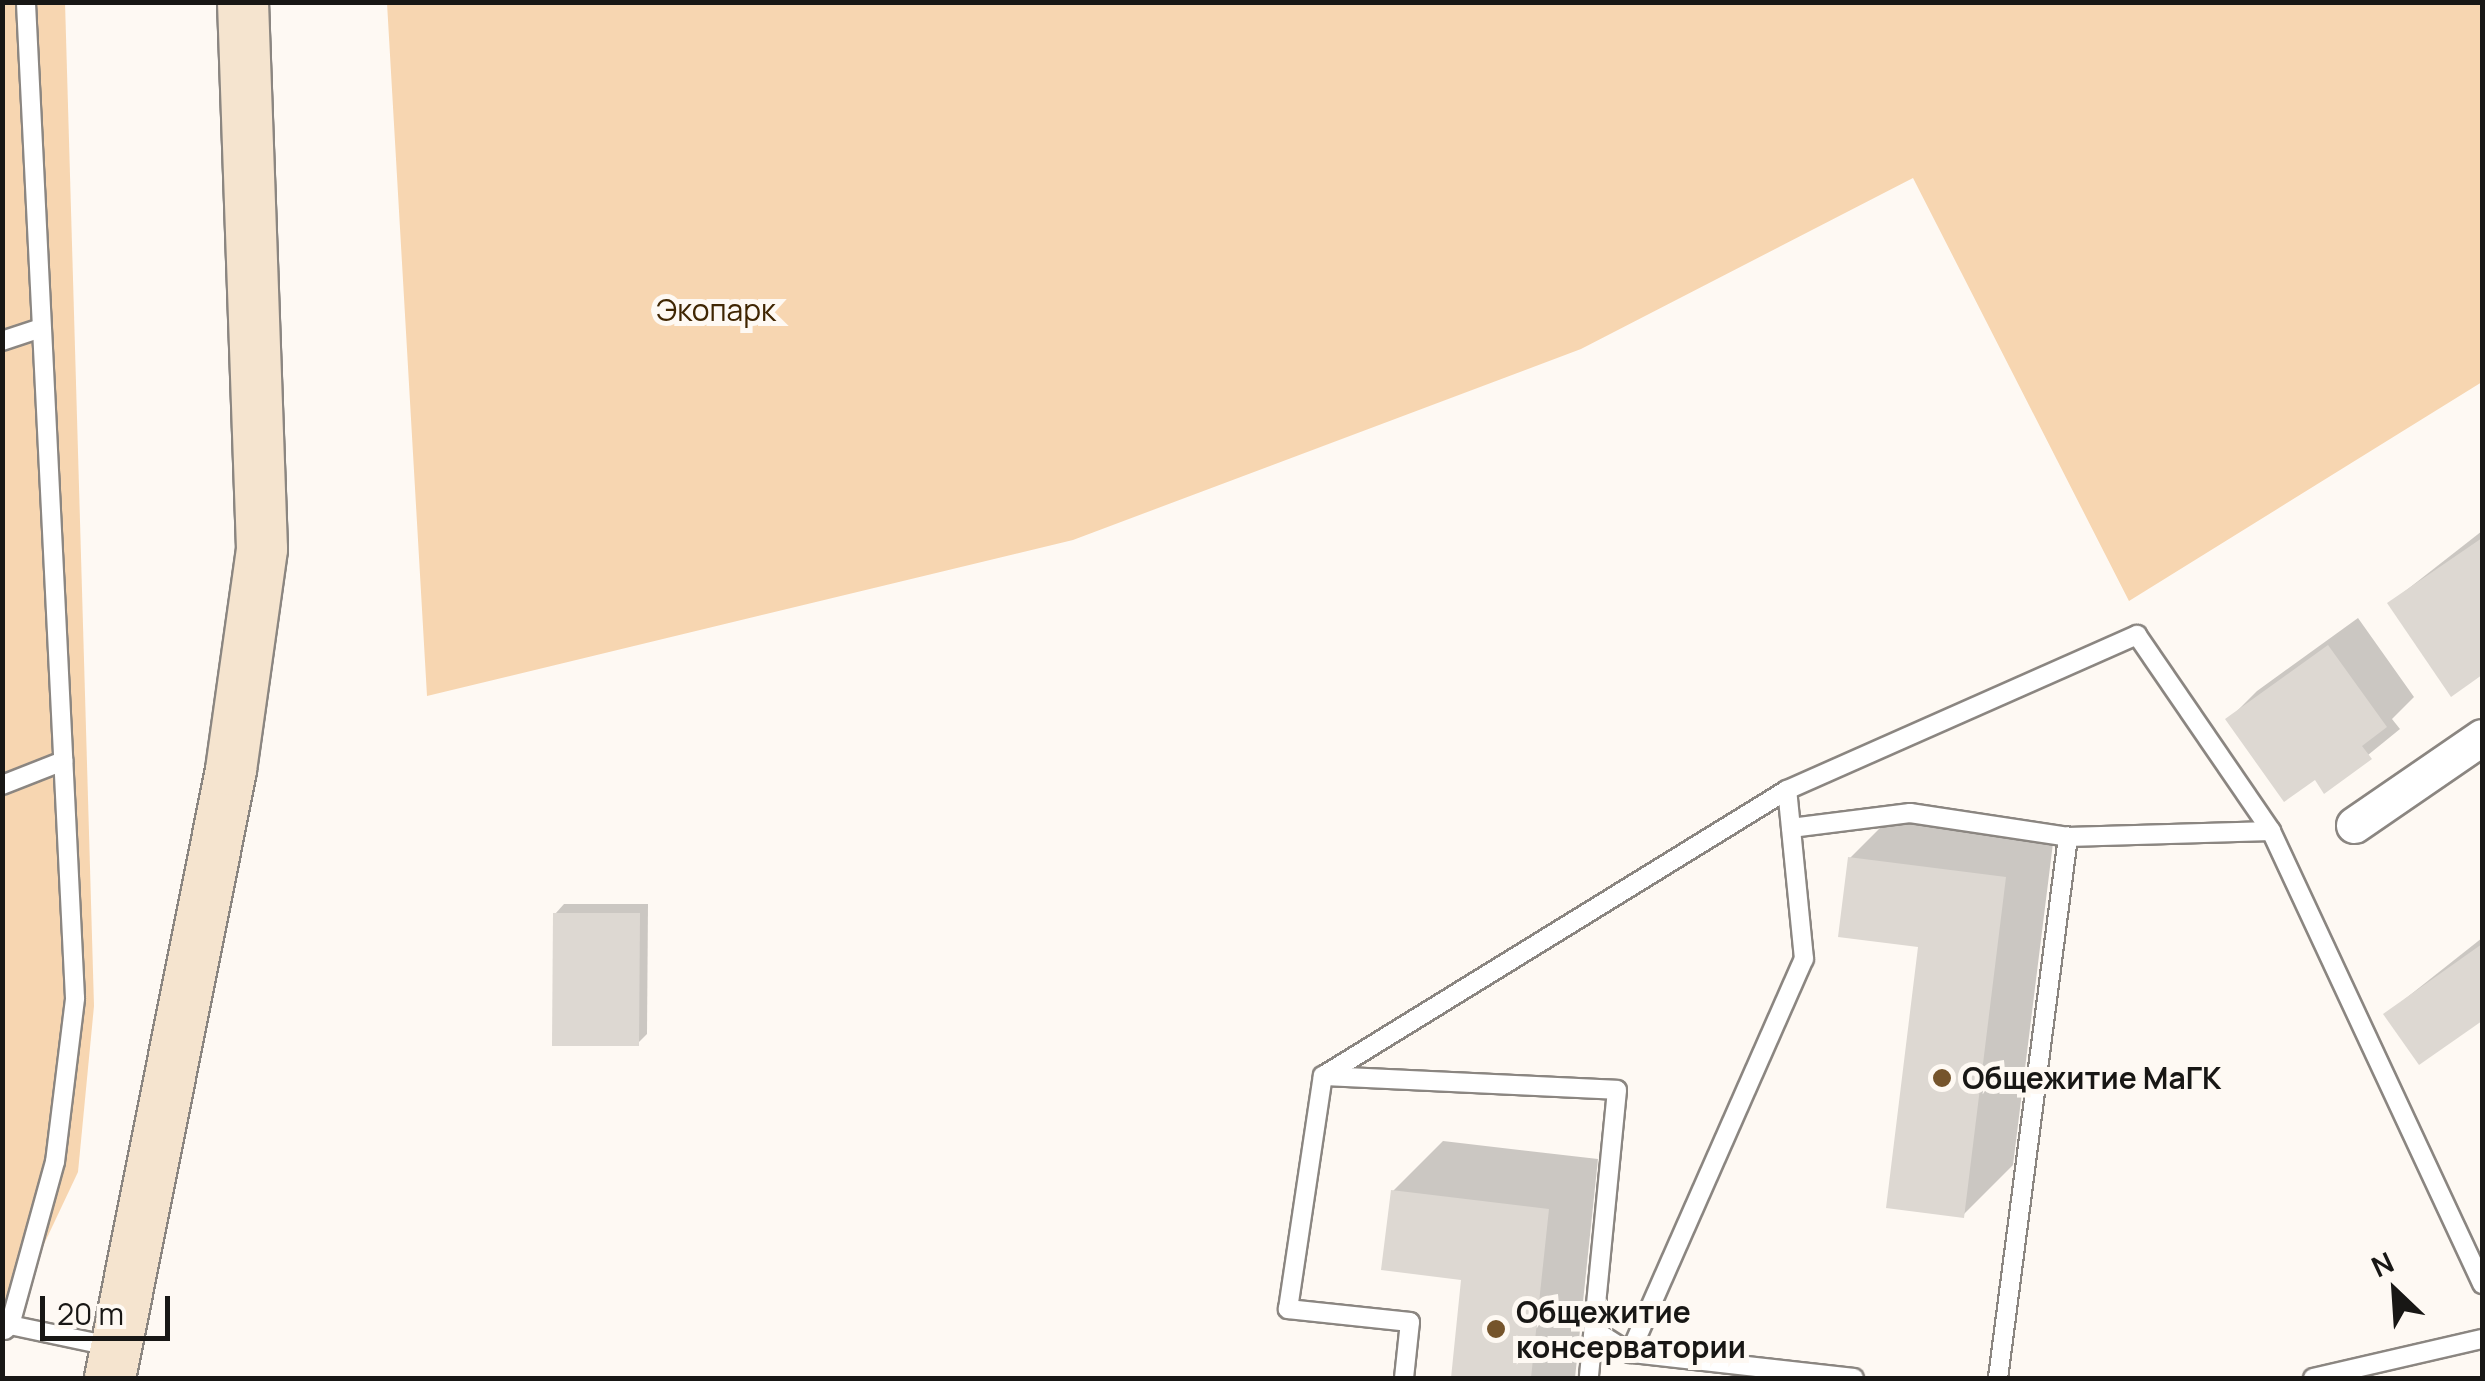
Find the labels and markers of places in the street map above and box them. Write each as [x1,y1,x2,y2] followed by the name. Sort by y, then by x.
[1962,1060,2221,1096] place label: Общежитие МаГК
[1931,1067,1953,1089] marker: Общежитие МаГК
[1516,1294,1746,1364] place label: Общежитие консерватории
[1485,1318,1507,1340] marker: Общежитие консерватории

